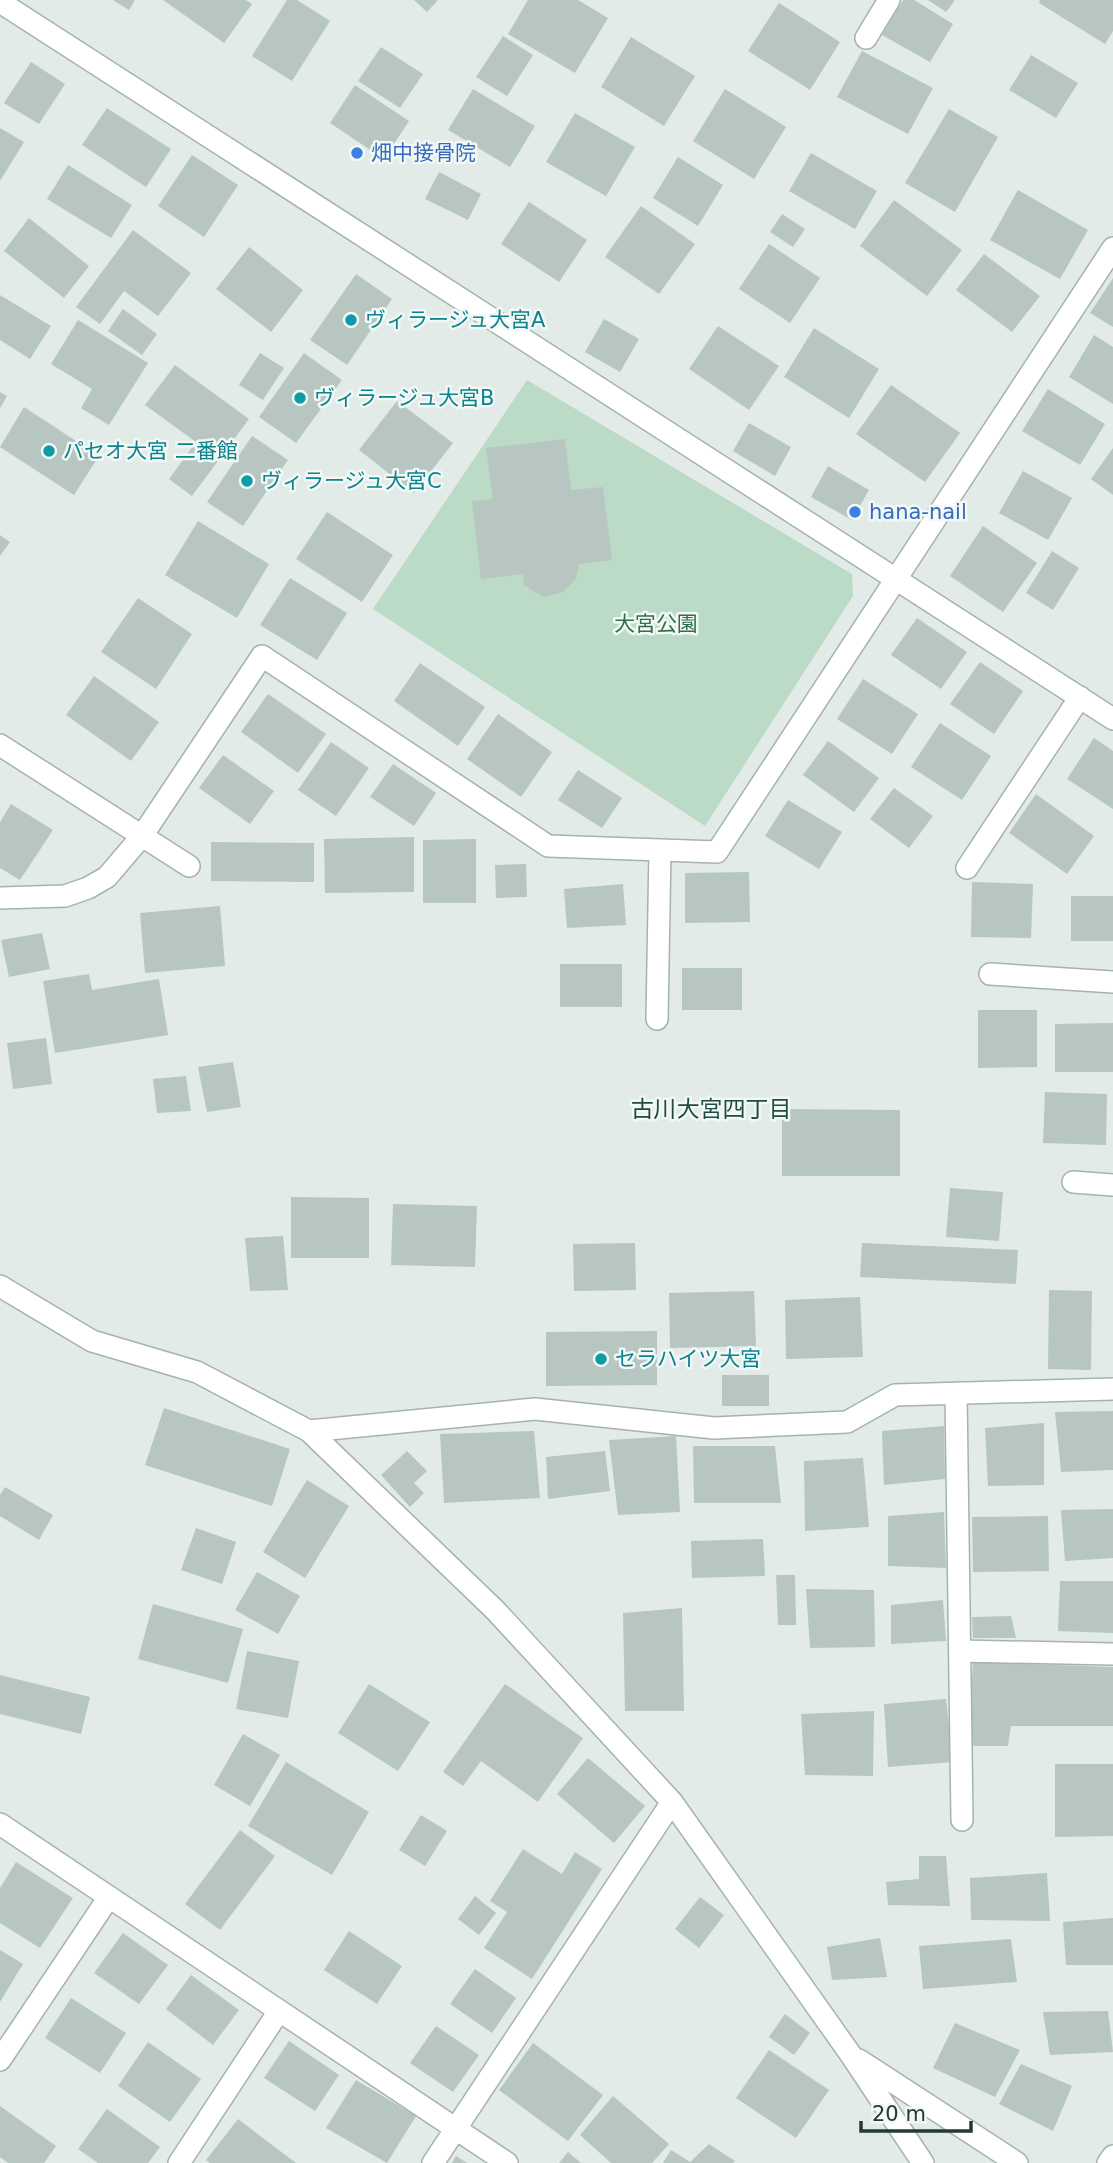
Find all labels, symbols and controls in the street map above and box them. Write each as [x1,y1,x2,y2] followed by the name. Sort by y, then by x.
[371,141,476,165] place label: 畑中接骨院
[349,145,365,161] marker: 畑中接骨院
[365,308,546,332] place label: ヴィラージュ大宮A
[343,312,359,328] marker: ヴィラージュ大宮A
[314,386,495,410] place label: ヴィラージュ大宮B
[292,390,308,406] marker: ヴィラージュ大宮B
[63,439,238,463] place label: パセオ大宮 二番館
[41,443,57,459] marker: パセオ大宮 二番館
[261,469,442,493] place label: ヴィラージュ大宮C
[239,473,255,489] marker: ヴィラージュ大宮C
[869,500,967,524] place label: hana-nail
[847,504,863,520] marker: hana-nail
[614,612,698,636] park label: 大宮公園
[631,1096,792,1122] district label: 古川大宮四丁目
[615,1347,761,1371] place label: セラハイツ大宮
[593,1351,609,1367] marker: セラハイツ大宮
[861,2090,971,2134] scale bar
[872,2102,926,2126] text: 20 m

